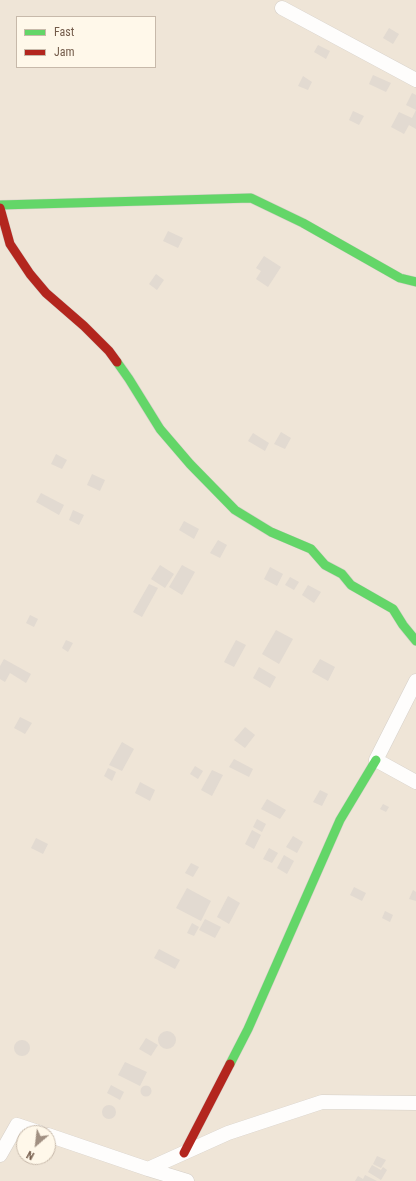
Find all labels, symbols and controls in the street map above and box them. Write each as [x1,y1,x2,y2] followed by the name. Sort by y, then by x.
[16,16,156,68] legend
[54,25,74,39] text: Fast
[54,45,75,59] text: Jam
[16,1125,56,1165] north arrow
[25,1148,37,1162] text: N

